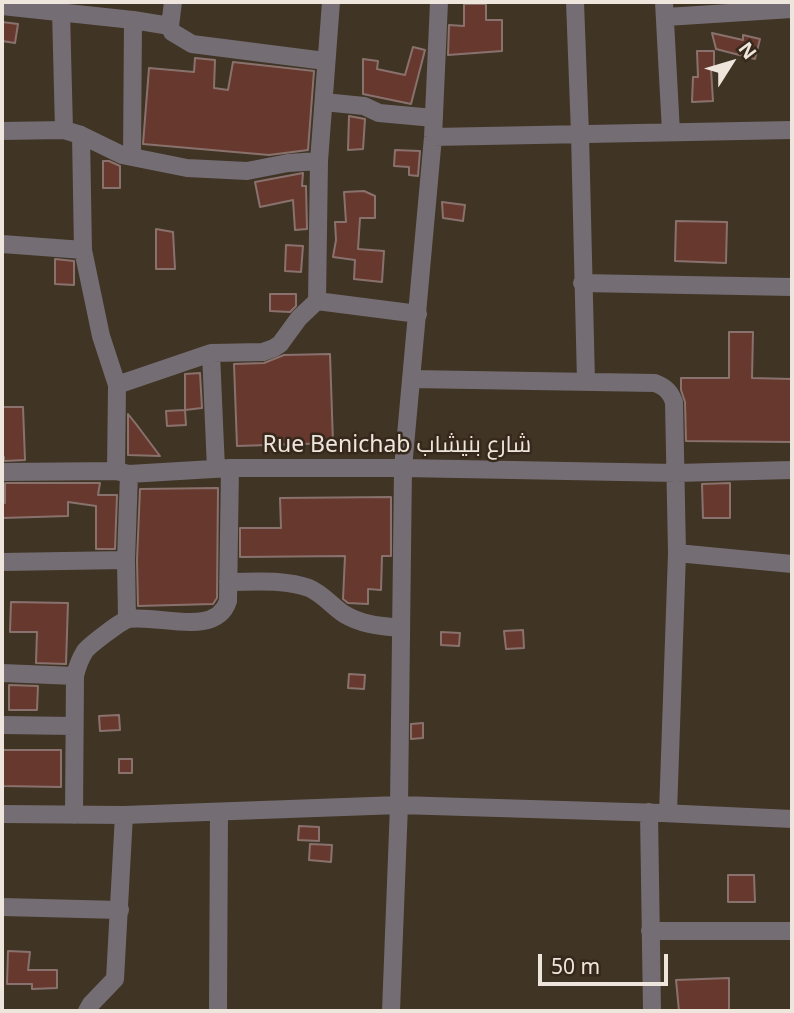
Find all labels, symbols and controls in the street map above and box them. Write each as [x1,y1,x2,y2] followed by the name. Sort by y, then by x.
[696,28,766,98] north arrow
[733,36,763,64] text: N
[263,431,531,459] street label: Rue Benichab شارع بنيشاب
[542,940,672,984] scale bar
[551,952,600,980] text: 50 m

